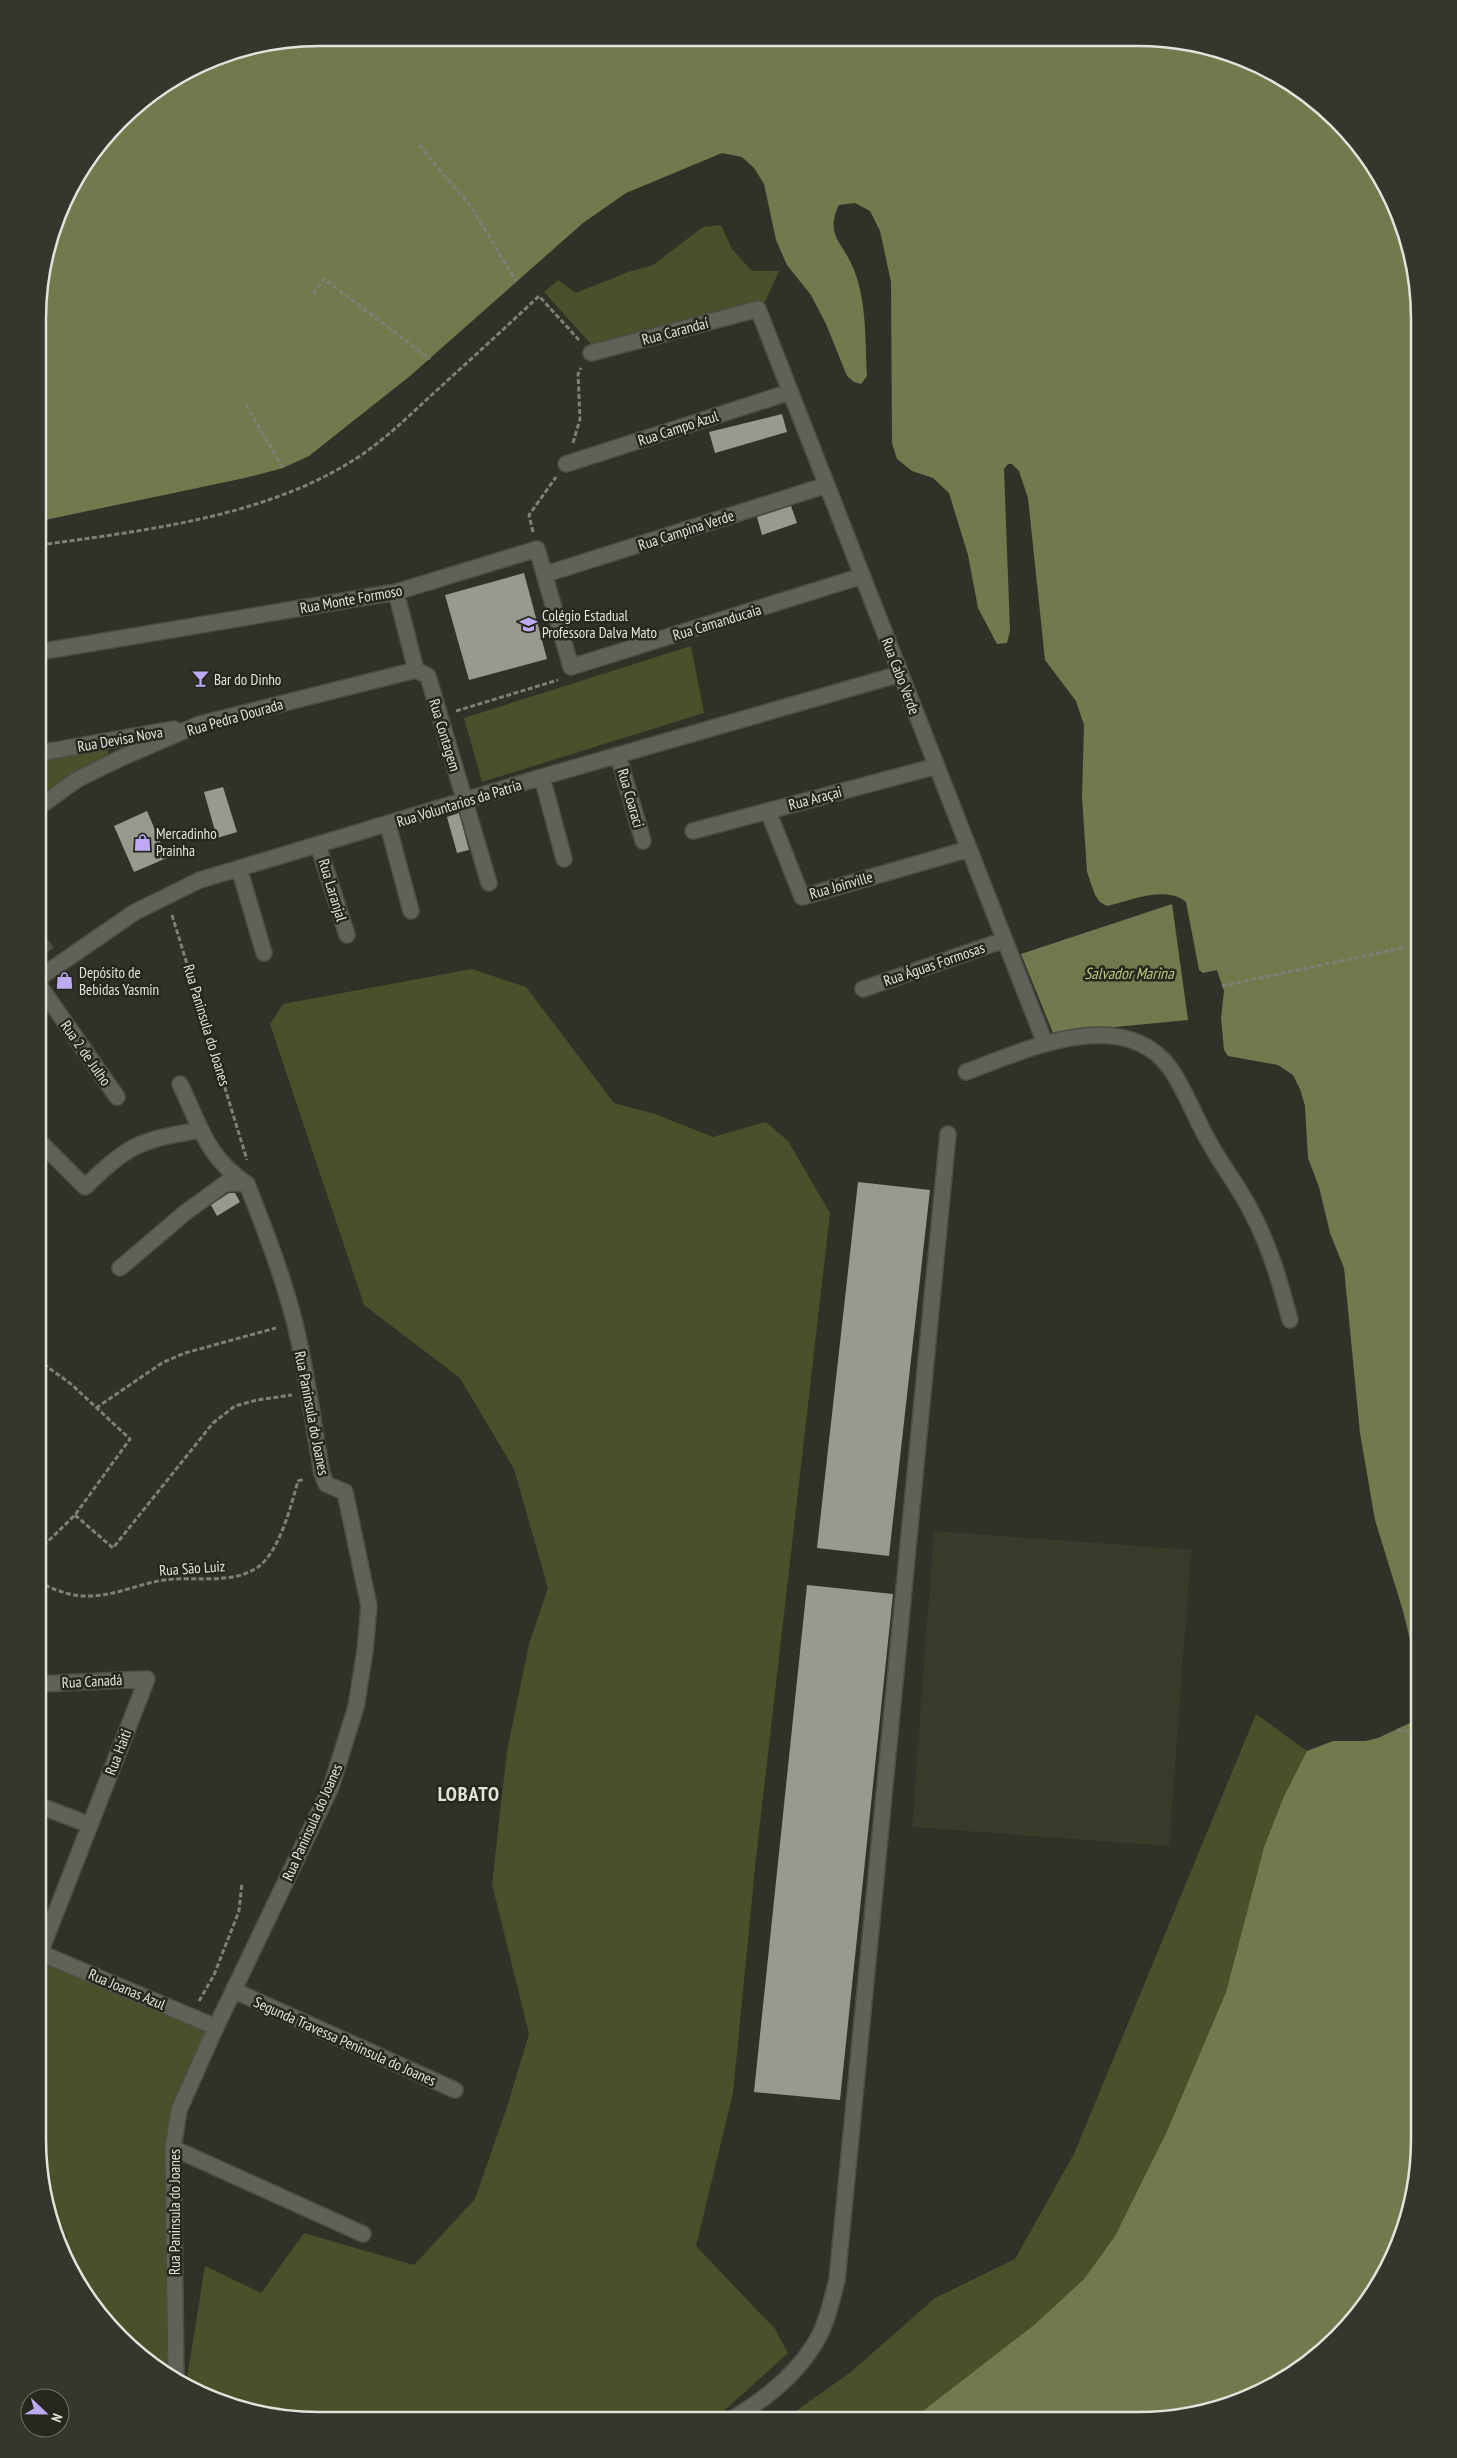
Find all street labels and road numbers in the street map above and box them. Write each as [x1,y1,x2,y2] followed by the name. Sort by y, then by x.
[640,313,711,349] street label: Rua Carandaí
[635,406,721,450] street label: Rua Campo Azul
[636,506,736,554] street label: Rua Campina Verde
[298,581,404,617] street label: Rua Monte Formoso
[670,600,764,644] street label: Rua Camanducaia
[878,635,924,717] street label: Rua Cabo Verde
[185,694,285,740] street label: Rua Pedra Dourada
[425,696,465,774] street label: Rua Contagem
[76,722,164,756] street label: Rua Devisa Nova
[614,766,648,830] street label: Rua Coaraci
[394,775,524,831] street label: Rua Voluntarios da Patría
[786,782,844,814] street label: Rua Araçai
[315,856,352,924] street label: Rua Laranjal
[807,867,875,903] street label: Rua Joinville
[881,938,987,990] street label: Rua Águas Formosas
[179,962,235,1088] street label: Rua Paninsula do Joanes
[57,1017,115,1089] street label: Rua 2 de Julho
[291,1349,333,1477] street label: Rua Paninsula do Joanes
[158,1556,226,1580] street label: Rua São Luiz
[61,1670,123,1692] street label: Rua Canadá
[101,1726,135,1778] street label: Rua Haiti
[278,1761,346,1883] street label: Rua Paninsula do Joanes
[86,1964,169,2014] street label: Rua Joanas Azul
[251,1992,439,2090] street label: Segunda Travessa Peninsula do Joanes
[165,2149,184,2275] street label: Rua Paninsula do Joanes

